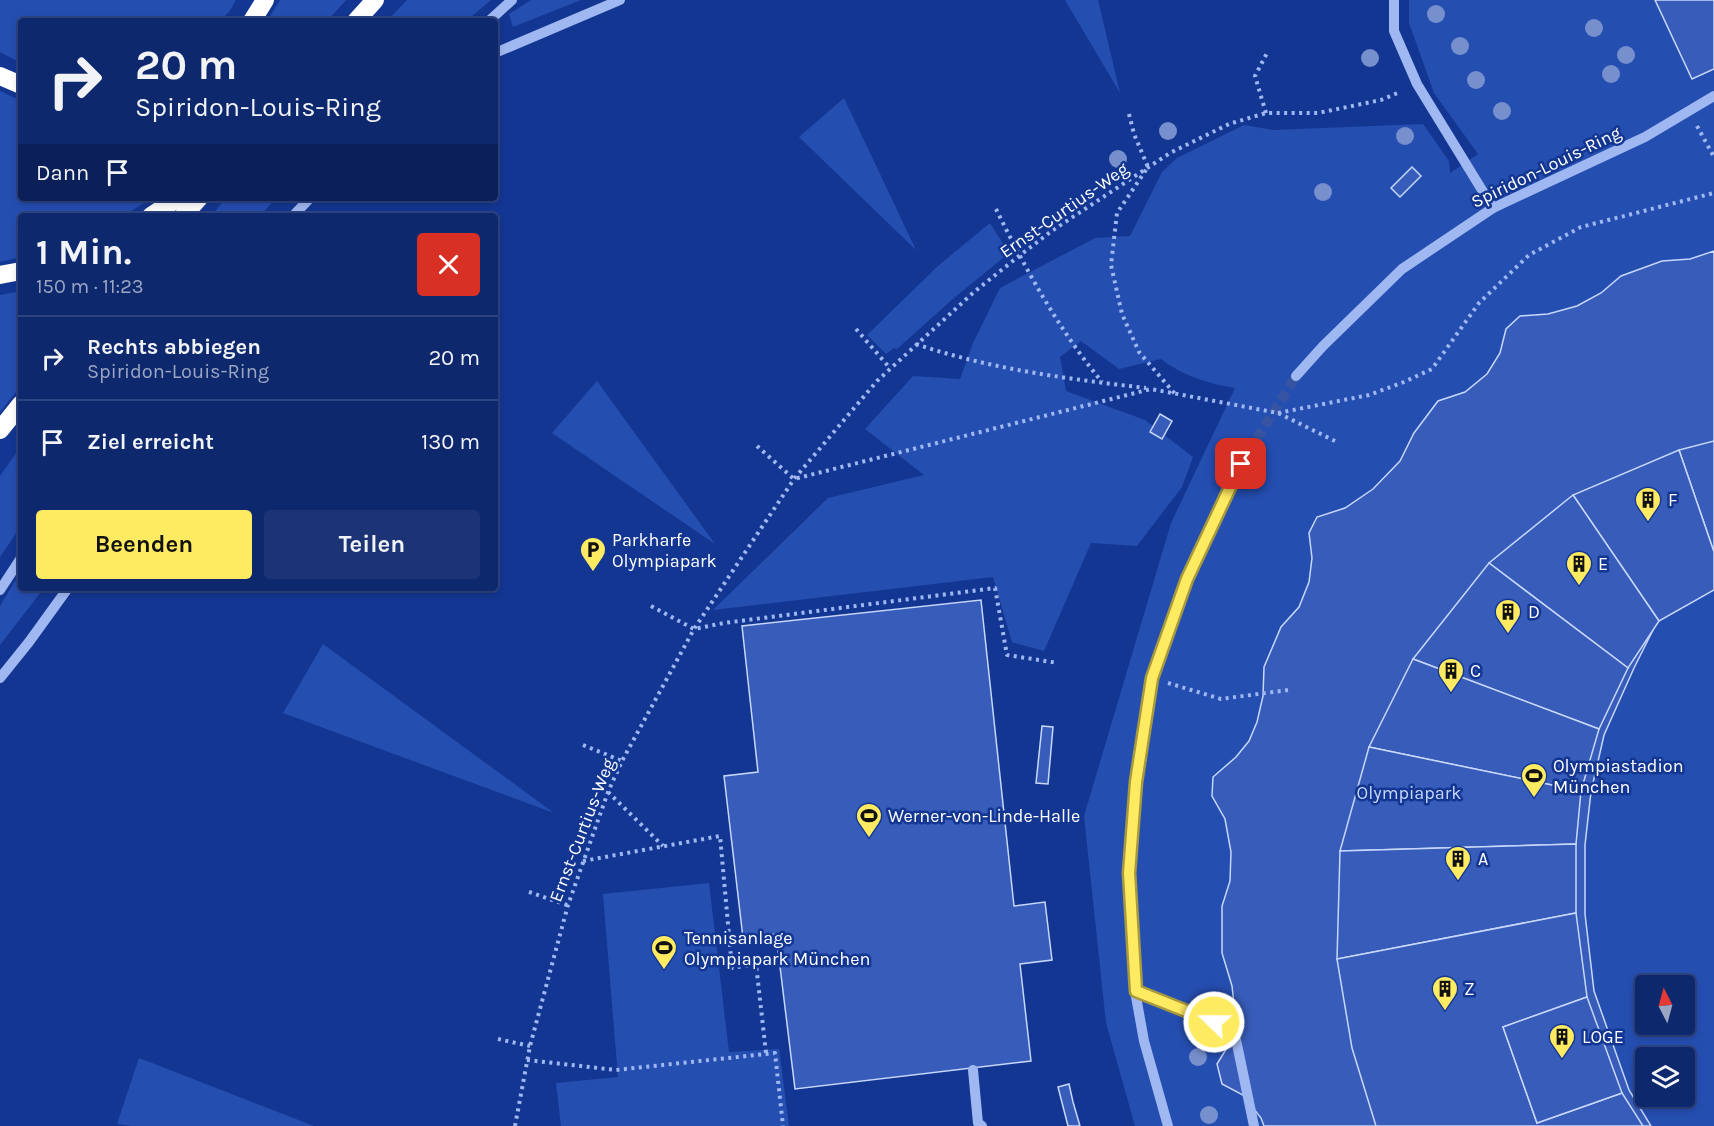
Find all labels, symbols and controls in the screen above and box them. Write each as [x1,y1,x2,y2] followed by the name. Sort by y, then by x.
[135,40,237,90] text: 20 m
[36,42,114,120] icon: right
[135,91,381,123] text: Spiridon-Louis-Ring
[1468,121,1624,213] street label: Spiridon-Louis-Ring
[101,156,134,189] icon: arrive
[995,157,1133,263] street label: Ernst-Curtius-Weg
[36,160,89,186] text: Dann
[36,231,131,273] text: 1 Min.
[417,233,480,296] button: close
[36,275,144,298] text: 150 m · 11:23
[87,334,261,360] text: Rechts abbiegen
[36,342,69,375] icon: right
[428,345,480,371] text: 20 m
[87,360,269,383] text: Spiridon-Louis-Ring
[36,426,69,459] icon: arrive
[87,429,214,455] text: Ziel erreicht
[421,429,480,455] text: 130 m
[1215,438,1266,489] pin
[1224,447,1257,480] icon: arrive
[1633,485,1663,523] building icon: F
[1668,489,1677,511] place label: F
[36,510,252,579] button: Beenden
[264,510,480,579] button: Teilen
[612,529,717,572] place label: Parkharfe Olympiapark
[578,535,608,573] parking icon: Parkharfe Olympiapark
[1564,549,1594,587] building icon: E
[1598,553,1608,575] place label: E
[1493,597,1523,635] building icon: D
[1528,601,1540,623] place label: D
[1436,656,1466,694] building icon: C
[1470,660,1481,682] place label: C
[544,755,620,905] street label: Ernst-Curtius-Weg
[1553,755,1684,798] place label: Olympiastadion München
[1519,761,1549,799] sports icon: Olympiastadion München
[1357,782,1461,804] park label: Olympiapark
[854,801,884,839] sports icon: Werner-von-Linde-Halle
[888,805,1080,827] place label: Werner-von-Linde-Halle
[1443,844,1473,882] building icon: A
[1478,848,1488,870] place label: A
[684,927,870,970] place label: Tennisanlage Olympiapark München
[649,933,679,971] sports icon: Tennisanlage Olympiapark München
[1430,974,1460,1012] building icon: Z
[1635,975,1695,1035] north arrow
[1635,975,1695,1107] map controls
[1464,978,1475,1000] place label: Z
[1182,990,1246,1054] position arrow
[1547,1022,1577,1060] building icon: LOGE
[1582,1026,1624,1048] place label: LOGE
[1635,1047,1695,1107] button: layers

